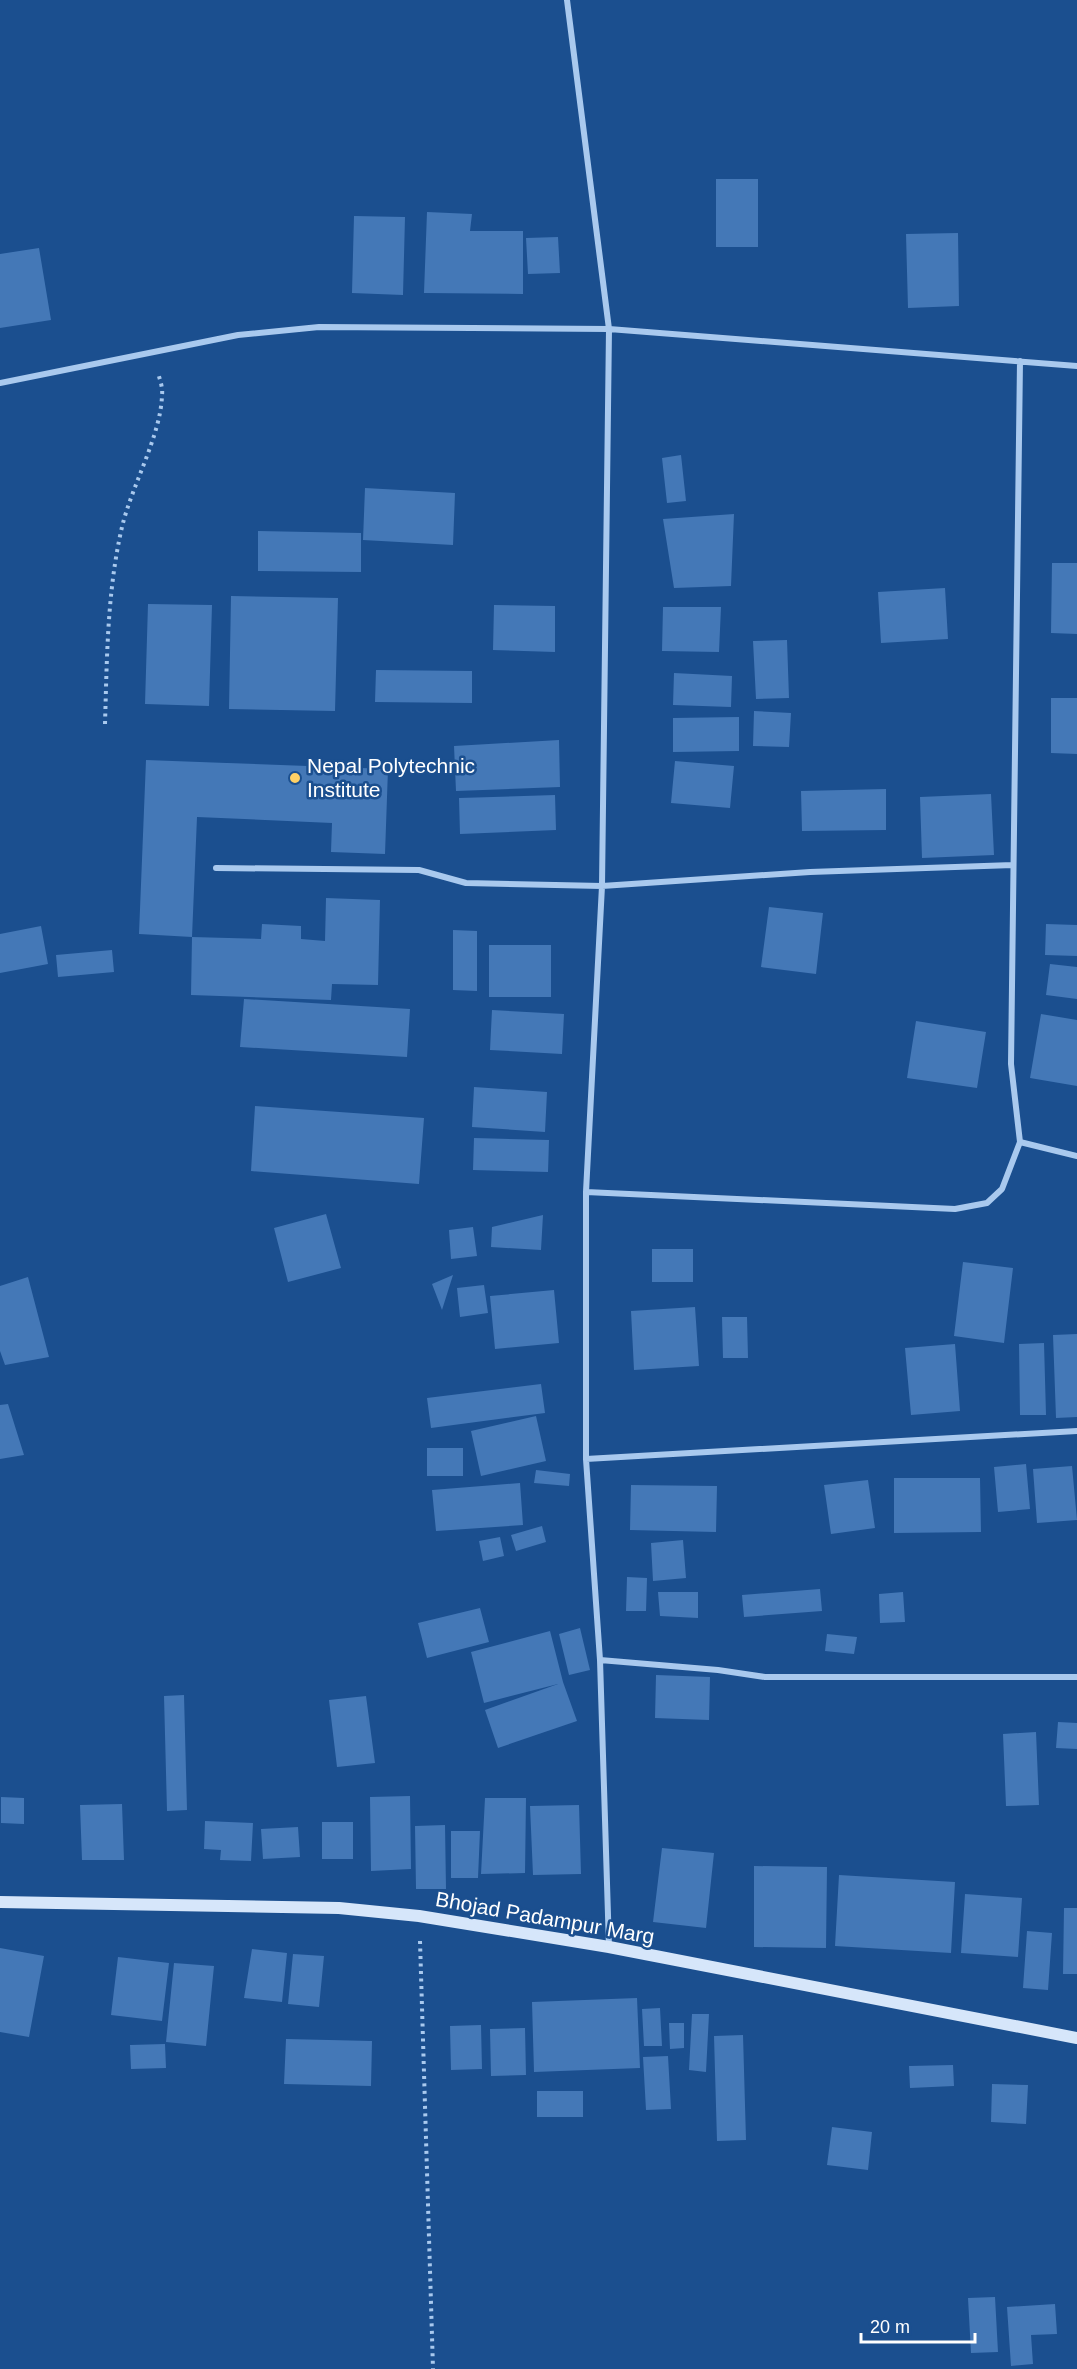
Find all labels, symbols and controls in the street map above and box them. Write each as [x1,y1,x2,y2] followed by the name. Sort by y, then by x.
[307,754,475,801] place label: Nepal Polytechnic Institute
[288,771,302,785] marker: Nepal Polytechnic Institute
[434,1887,656,1948] street label: Bhojad Padampur Marg
[861,2306,975,2344] scale bar
[870,2317,910,2337] text: 20 m

